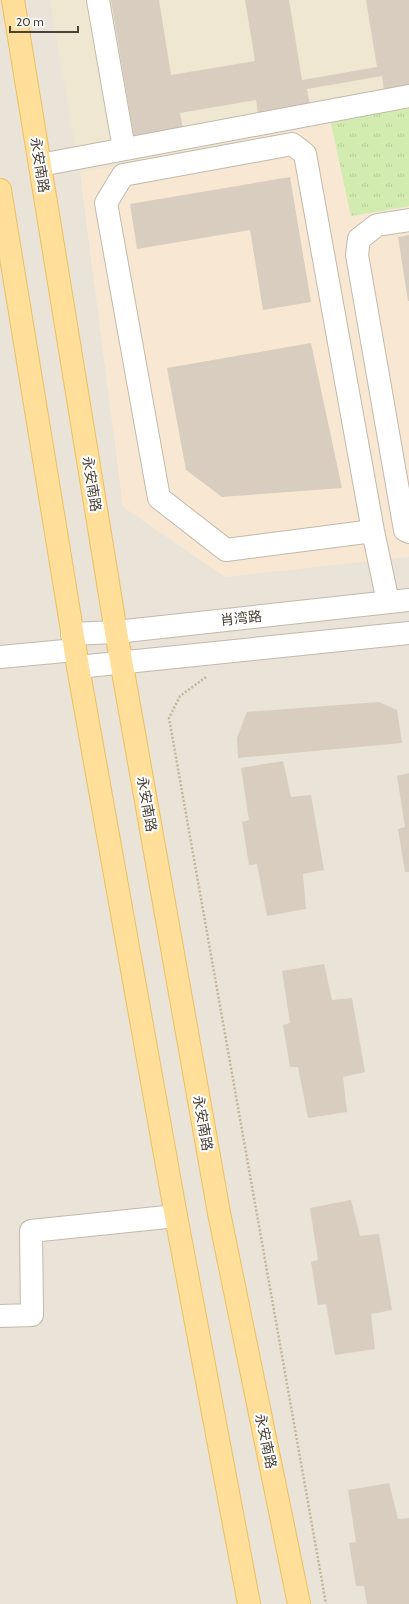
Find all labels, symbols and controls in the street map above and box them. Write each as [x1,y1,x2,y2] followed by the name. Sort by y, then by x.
[10,8,78,34] scale bar
[16,14,44,29] text: 20 m
[27,136,53,194] street label: 永安南路
[79,455,105,513] street label: 永安南路
[219,607,263,629] street label: 肖湾路
[133,775,161,833] street label: 永安南路
[189,1094,217,1152] street label: 永安南路
[251,1412,281,1470] street label: 永安南路

